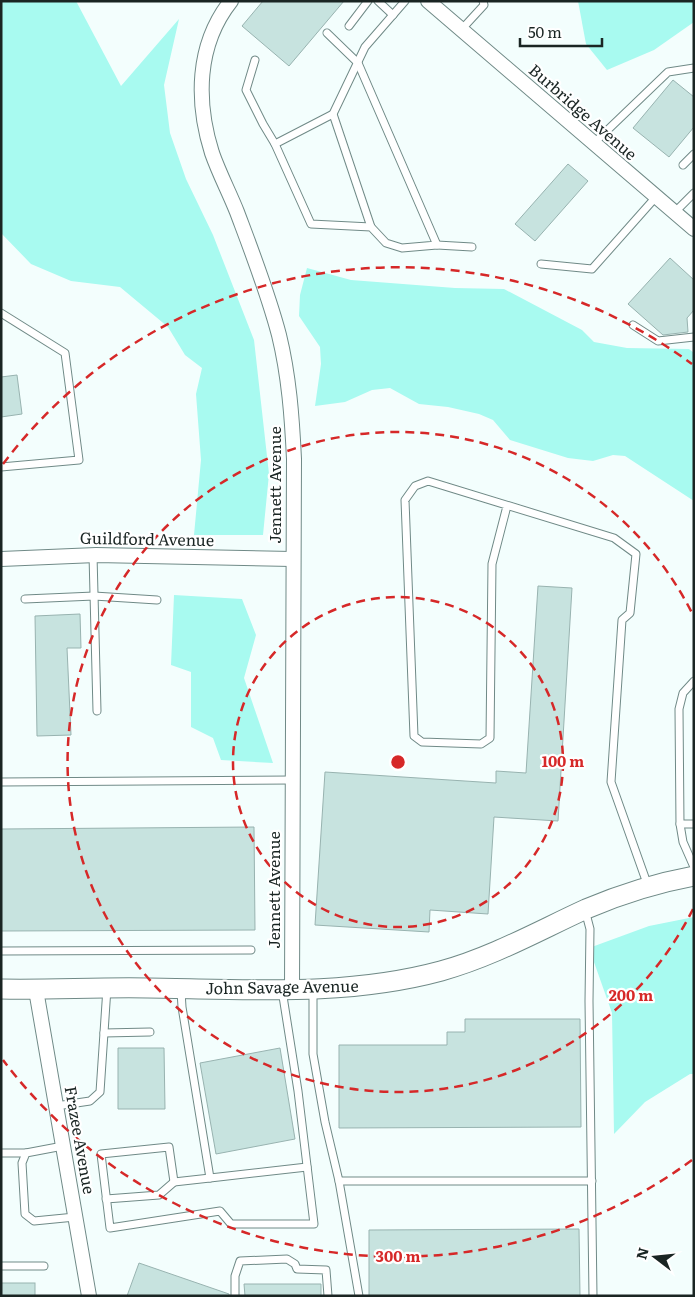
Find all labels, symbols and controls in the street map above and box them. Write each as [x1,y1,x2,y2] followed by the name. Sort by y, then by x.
[520,15,602,47] scale bar
[528,20,562,43] text: 50 m
[524,57,643,165] street label: Burbridge Avenue
[262,426,286,544] street label: Jennett Avenue
[80,525,214,551] street label: Guildford Avenue
[542,749,584,772] text: 100 m
[389,753,407,771] centre of rings
[261,831,285,949] street label: Jennett Avenue
[205,973,359,999] street label: John Savage Avenue
[609,983,653,1006] text: 200 m
[60,1084,102,1196] street label: Frazee Avenue
[630,1232,680,1282] north arrow
[376,1244,420,1267] text: 300 m
[630,1244,653,1262] text: N

